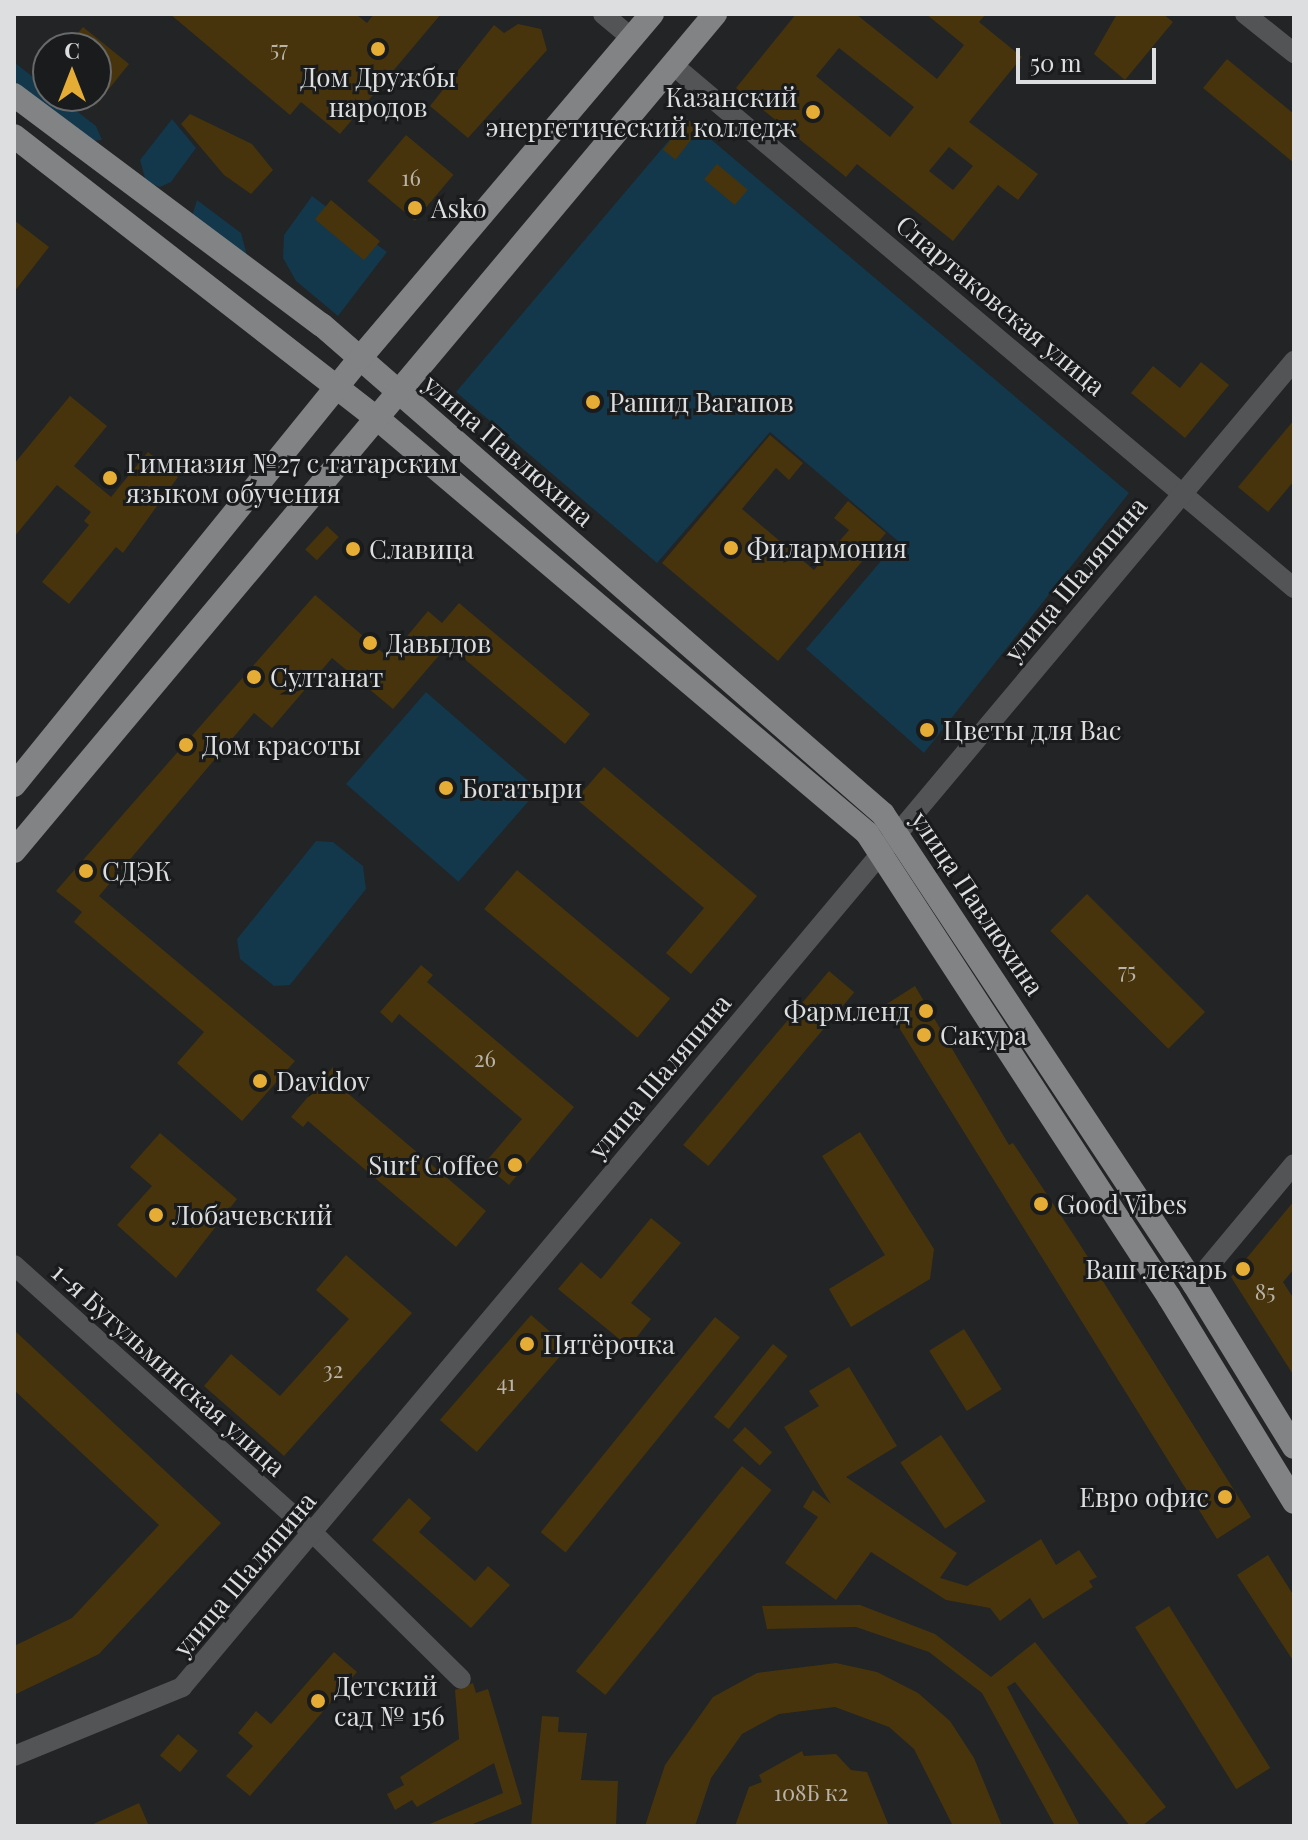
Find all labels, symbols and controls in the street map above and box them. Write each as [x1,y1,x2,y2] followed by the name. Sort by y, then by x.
[32,32,112,112] north arrow
[1020,32,1160,82] scale bar
[64,35,80,65] text: С
[270,36,288,62] house number: 57
[369,40,387,58] marker: Дом Дружбы народов
[1030,46,1082,78] text: 50 m
[300,61,456,122] place label: Дом Дружбы народов
[486,81,797,142] place label: Казанский энергетический колледж
[804,103,822,121] marker: Казанский энергетический колледж
[401,165,421,191] house number: 16
[431,192,487,224] place label: Asko
[406,199,424,217] marker: Asko
[890,208,1112,402] street label: Спартаковская улица
[418,368,600,532] street label: улица Павлюхина
[609,386,794,418] place label: Рашид Вагапов
[584,393,602,411] marker: Рашид Вагапов
[126,447,458,508] place label: Гимназия №27 с татарским языком обучения
[101,469,119,487] marker: Гимназия №27 с татарским языком обучения
[997,490,1153,668] street label: улица Шаляпина
[747,532,907,564] place label: Филармония
[369,533,474,565] place label: Славица
[722,539,740,557] marker: Филармония
[344,540,362,558] marker: Славица
[386,627,491,659] place label: Давыдов
[361,634,379,652] marker: Давыдов
[270,661,383,693] place label: Султанат
[245,668,263,686] marker: Султанат
[943,714,1121,746] place label: Цветы для Вас
[918,721,936,739] marker: Цветы для Вас
[202,729,361,761] place label: Дом красоты
[177,736,195,754] marker: Дом красоты
[462,772,582,804] place label: Богатыри
[437,779,455,797] marker: Богатыри
[905,805,1051,1001] street label: улица Павлюхина
[102,855,172,887] place label: СДЭК
[77,862,95,880] marker: СДЭК
[1118,958,1136,984] house number: 75
[581,987,737,1165] street label: улица Шаляпина
[784,995,910,1027] place label: Фармленд
[917,1002,935,1020] marker: Фармленд
[940,1019,1027,1051] place label: Сакура
[915,1026,933,1044] marker: Сакура
[474,1046,496,1072] house number: 26
[276,1065,370,1097] place label: Davidov
[251,1072,269,1090] marker: Davidov
[368,1149,499,1181] place label: Surf Coffee
[506,1156,524,1174] marker: Surf Coffee
[1057,1188,1188,1220] place label: Good Vibes
[1032,1195,1050,1213] marker: Good Vibes
[172,1199,332,1231] place label: Лобачевский
[147,1206,165,1224] marker: Лобачевский
[1085,1253,1227,1285] place label: Ваш лекарь
[46,1256,292,1482] street label: 1-я Бугульминская улица
[1234,1260,1252,1278] marker: Ваш лекарь
[1255,1279,1275,1305] house number: 85
[543,1328,675,1360] place label: Пятёрочка
[518,1335,536,1353] marker: Пятёрочка
[323,1357,343,1383] house number: 32
[496,1370,516,1396] house number: 41
[1079,1481,1209,1513] place label: Евро офис
[166,1485,322,1663] street label: улица Шаляпина
[1216,1488,1234,1506] marker: Евро офис
[334,1670,445,1732] place label: Детский сад № 156
[309,1692,327,1710] marker: Детский сад № 156
[774,1780,848,1806] house number: 108Б к2

